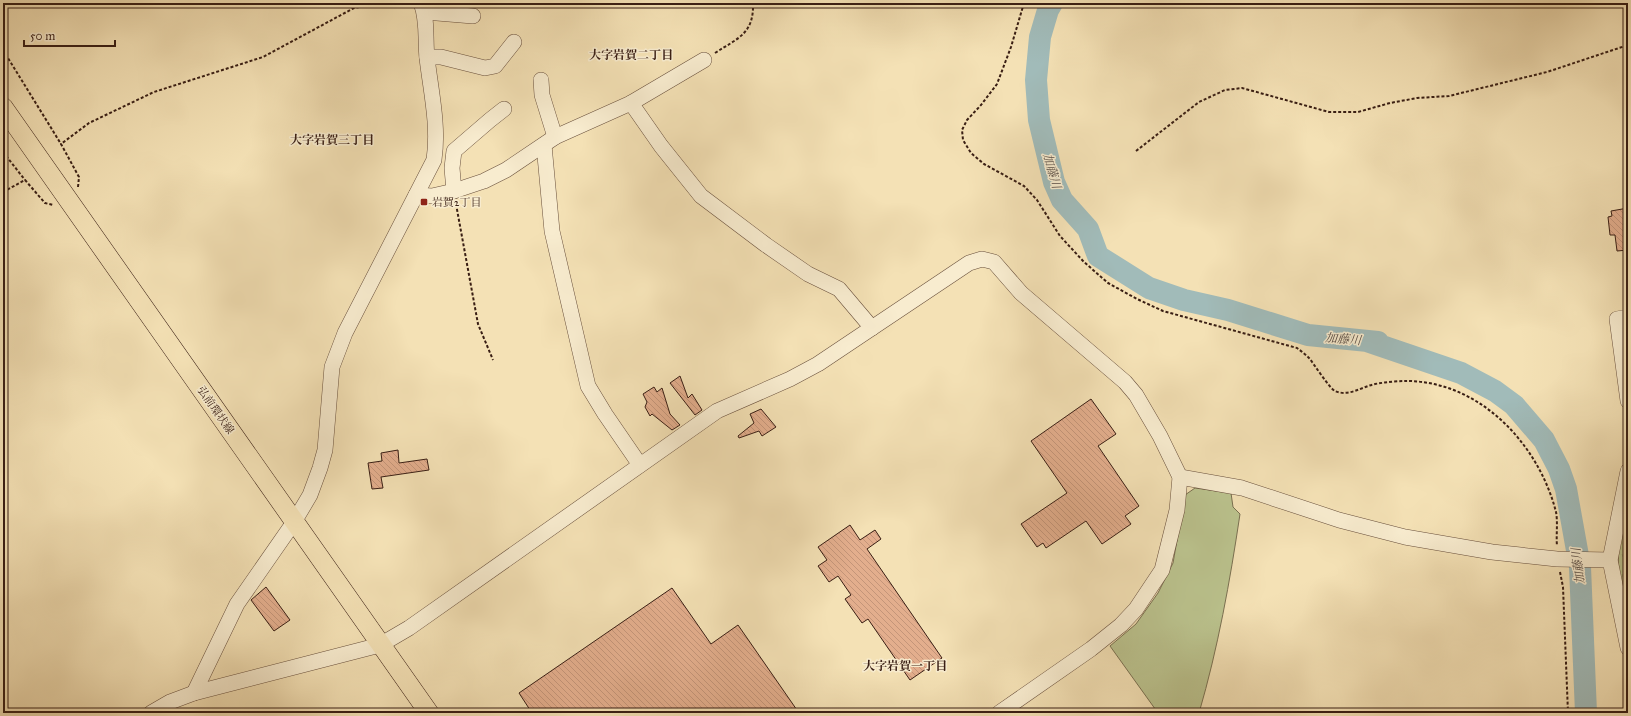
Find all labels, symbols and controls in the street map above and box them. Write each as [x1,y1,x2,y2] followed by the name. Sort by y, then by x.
[24,22,115,48] scale bar
[30,29,55,43] text: 50 m
[589,48,673,62] district label: 大字岩賀二丁目
[290,133,374,147] district label: 大字岩賀三丁目
[1040,152,1064,192] water label: 加藤川
[432,196,481,209] place label: 岩賀2丁目
[419,197,429,207] marker: 岩賀2丁目
[1324,330,1364,348] water label: 加藤川
[194,384,237,437] street label: 弘前環状線
[1569,545,1587,585] water label: 加藤川
[863,659,947,673] district label: 大字岩賀一丁目

